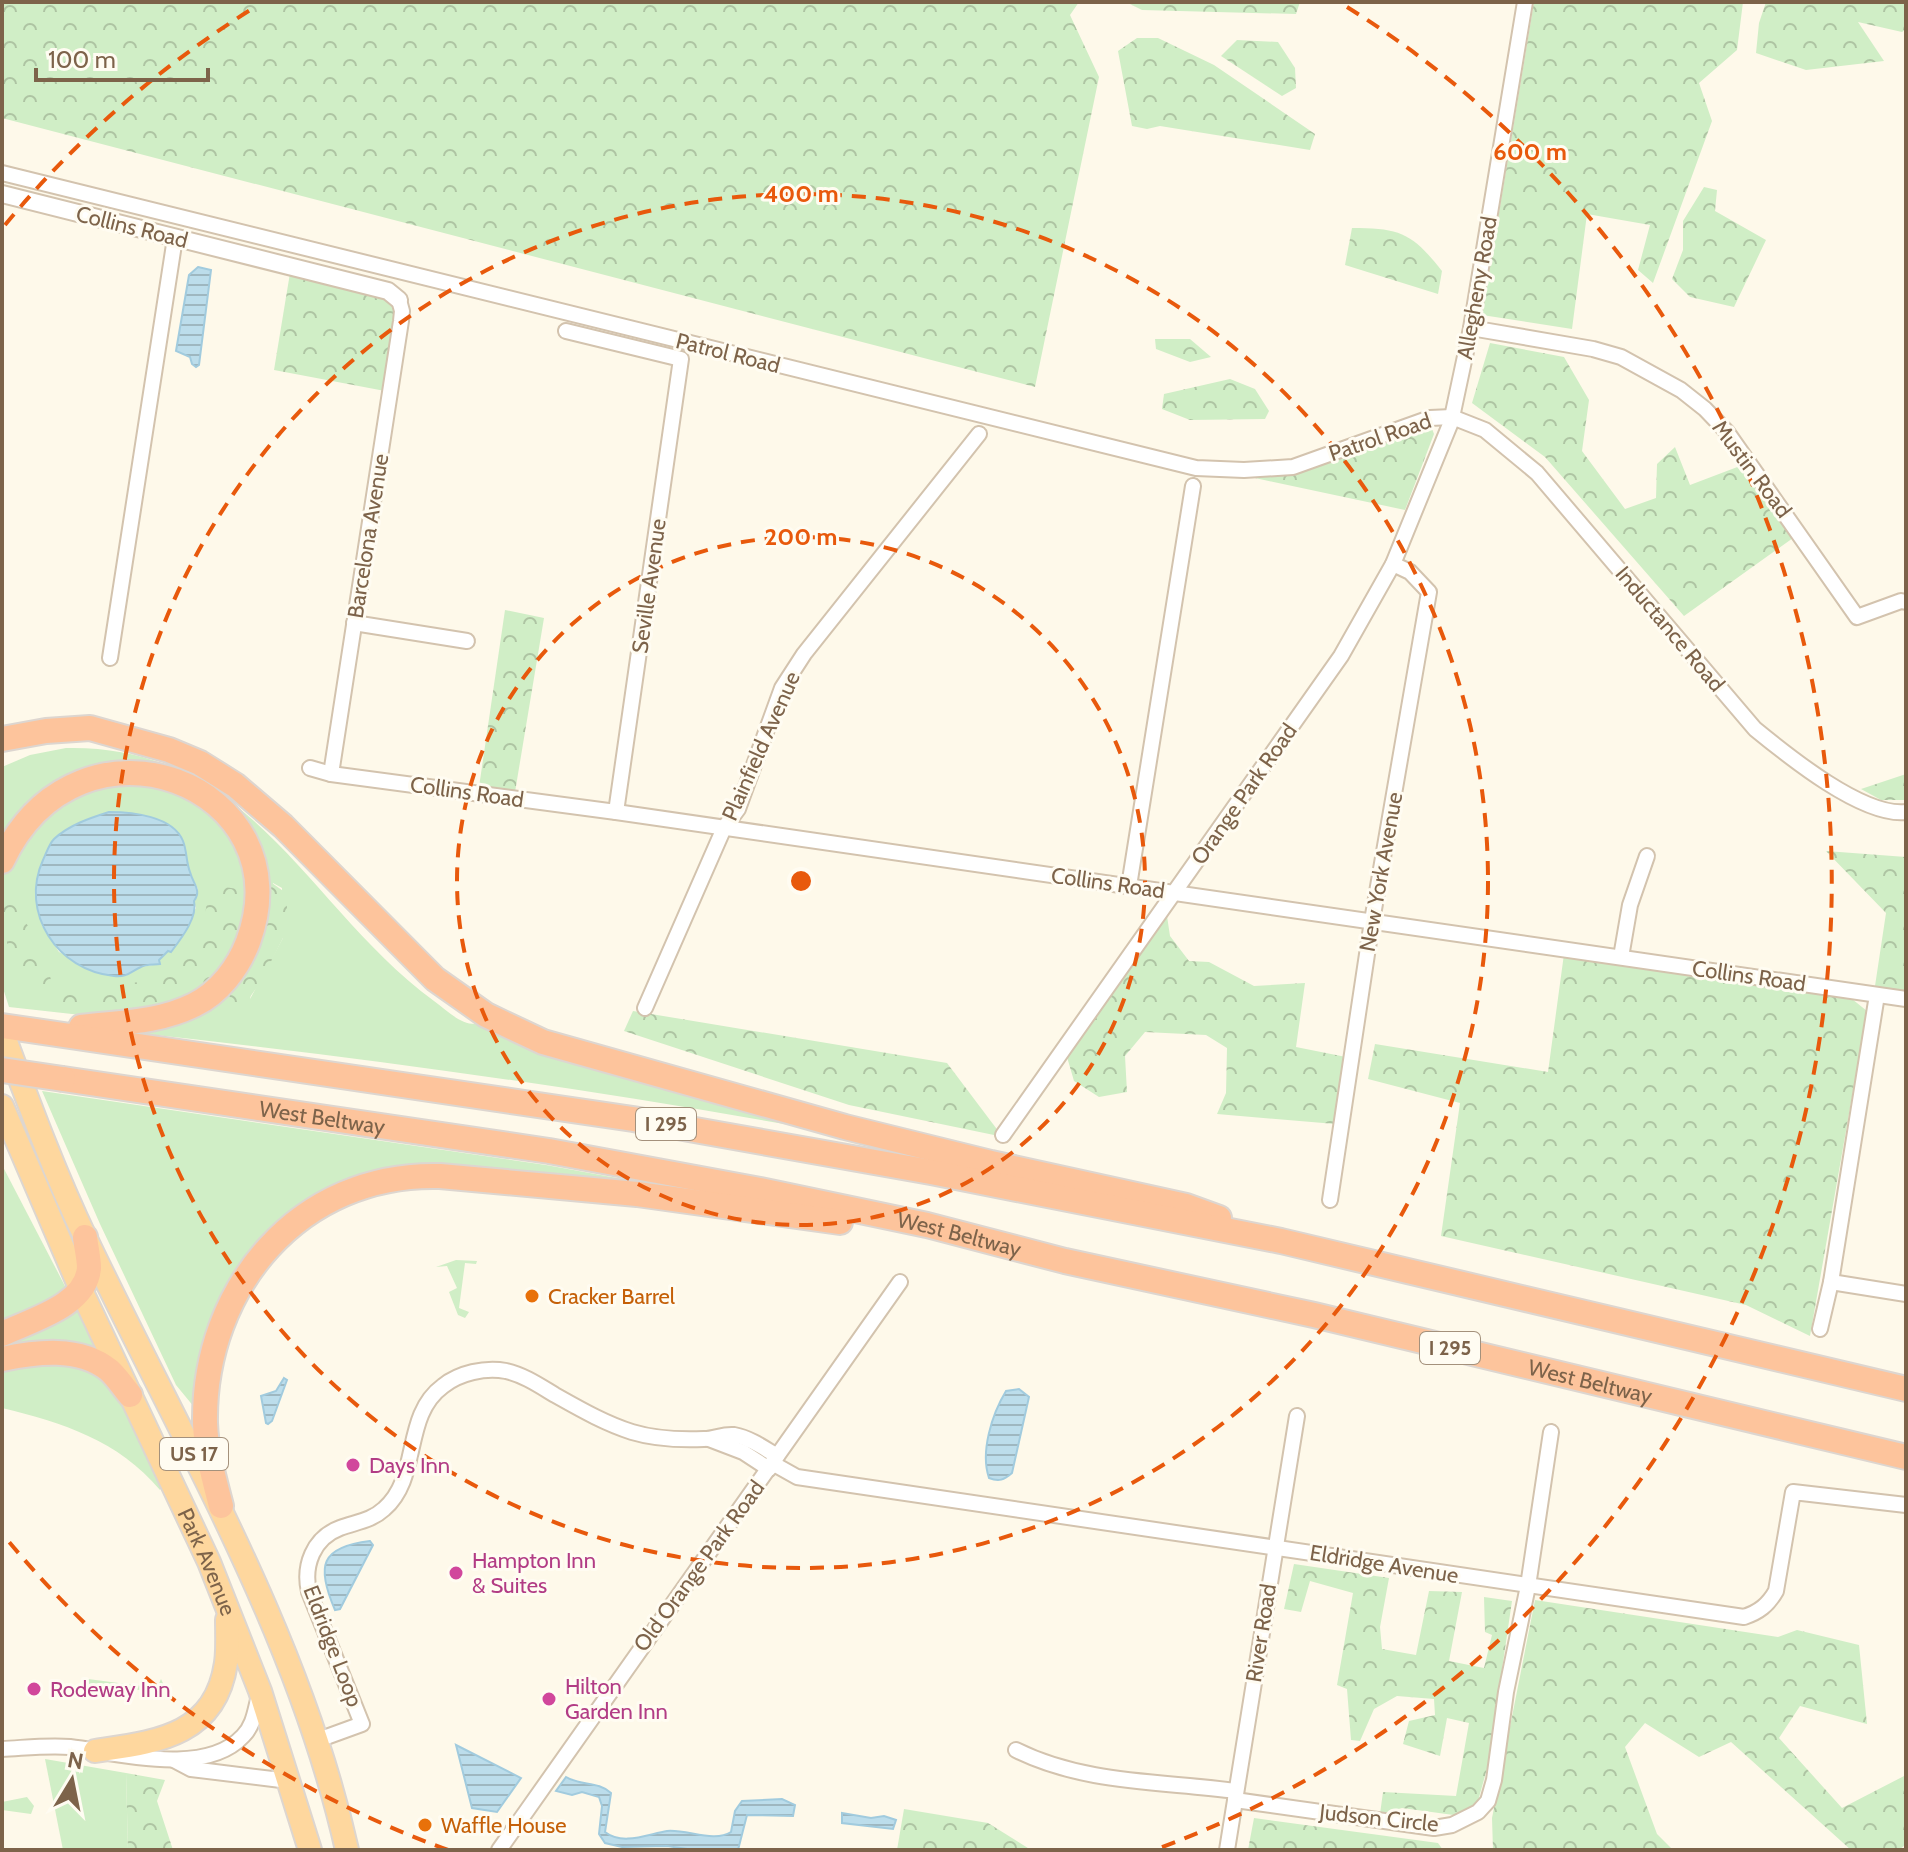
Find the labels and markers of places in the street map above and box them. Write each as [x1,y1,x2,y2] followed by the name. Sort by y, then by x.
[787,867,815,895] centre of rings
[548,1283,676,1310] place label: Cracker Barrel
[523,1287,541,1305] marker: Cracker Barrel
[369,1452,450,1479] place label: Days Inn
[344,1456,362,1474] marker: Days Inn
[472,1547,596,1599] place label: Hampton Inn & Suites
[447,1564,465,1582] marker: Hampton Inn & Suites
[565,1673,668,1725] place label: Hilton Garden Inn
[50,1676,170,1703] place label: Rodeway Inn
[25,1680,43,1698] marker: Rodeway Inn
[540,1690,558,1708] marker: Hilton Garden Inn
[441,1812,566,1839] place label: Waffle House
[416,1816,434,1834] marker: Waffle House

